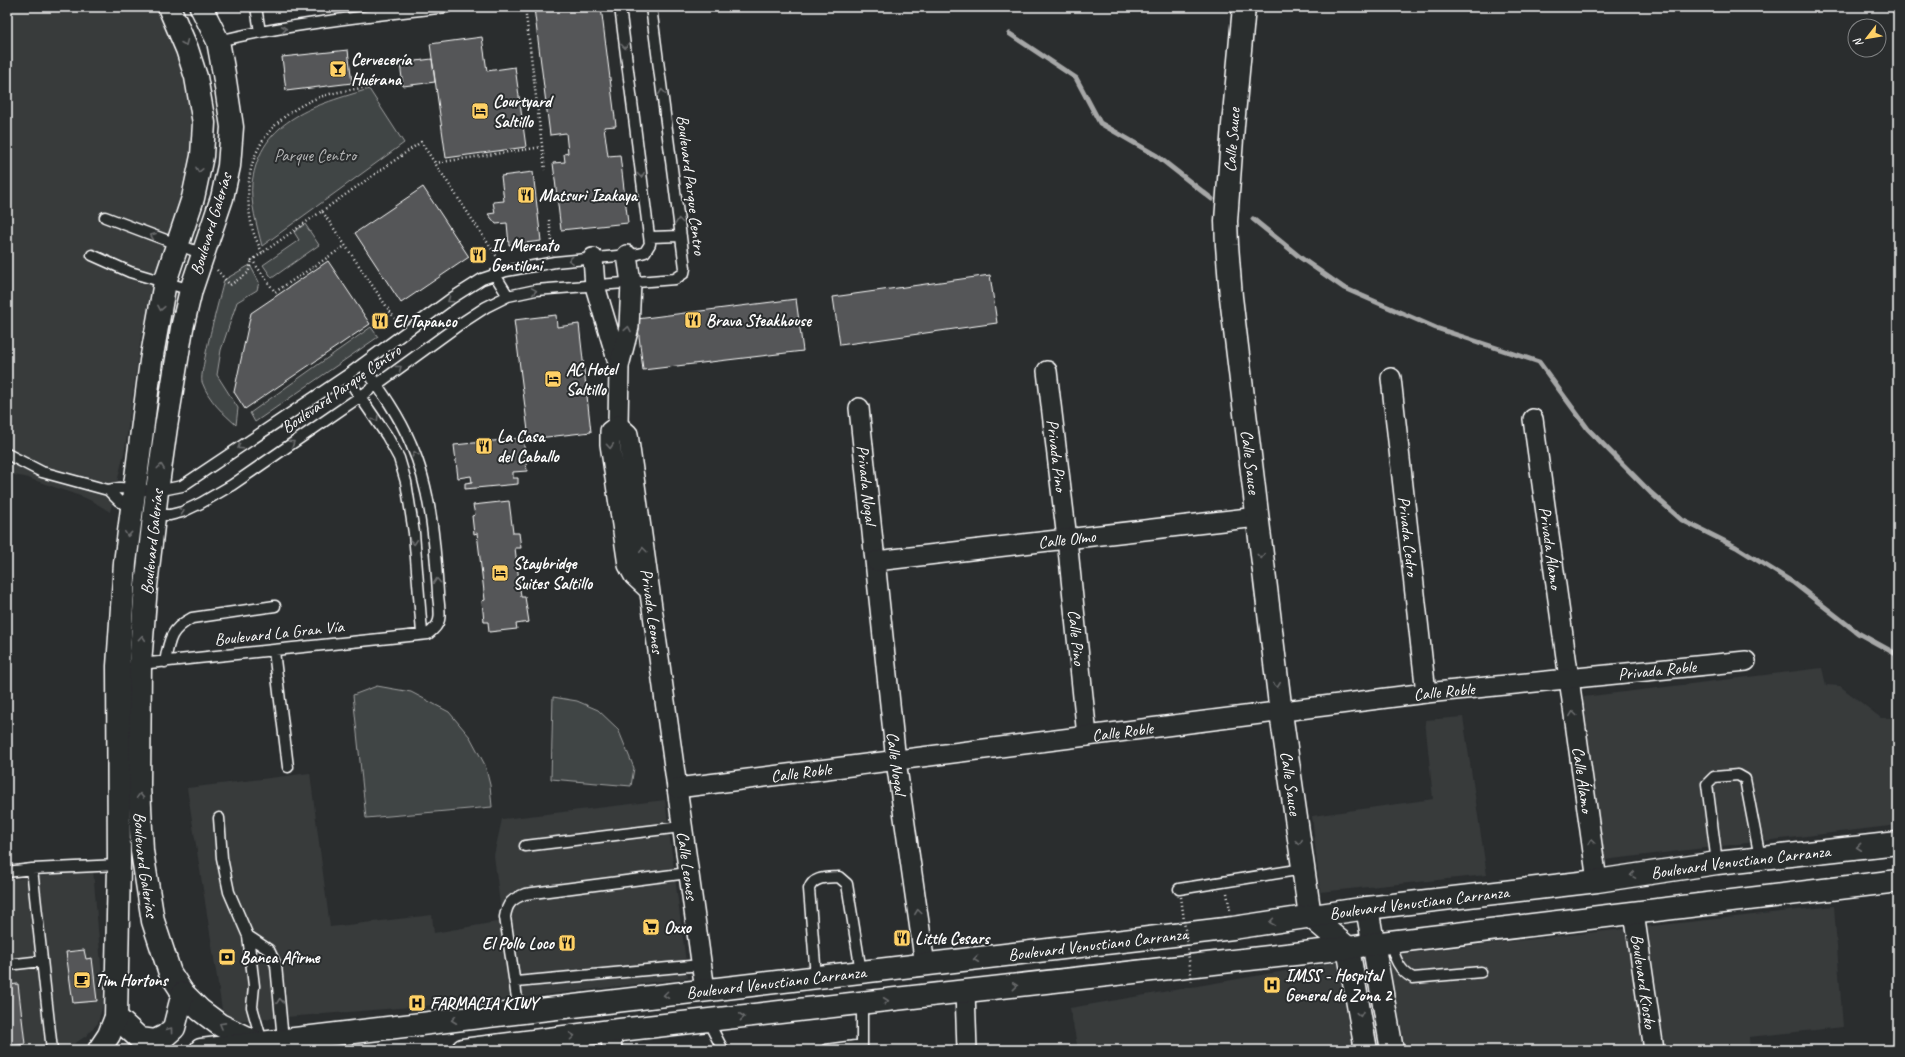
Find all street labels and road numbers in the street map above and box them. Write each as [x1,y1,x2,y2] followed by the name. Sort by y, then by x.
[1219,106,1245,173] street label: Calle Sauce
[672,114,710,257] street label: Boulevard Parque Centro
[186,168,237,278] street label: Boulevard Galerías
[277,339,405,438] street label: Boulevard Parque Centro
[1042,418,1072,495] street label: Privada Pino
[1237,429,1265,497] street label: Calle Sauce
[852,444,882,528] street label: Privada Nogal
[136,486,168,596] street label: Boulevard Galerías
[1394,495,1424,579] street label: Privada Cedro
[1535,505,1567,592] street label: Privada Álamo
[1037,525,1098,553] street label: Calle Olmo
[636,567,669,656] street label: Privada Leones
[1064,609,1090,667] street label: Calle Pino
[213,616,346,650] street label: Boulevard La Gran Vía
[1617,655,1698,684] street label: Privada Roble
[1412,678,1477,705] street label: Calle Roble
[1091,717,1156,746] street label: Calle Roble
[882,731,912,799] street label: Calle Nogal
[1568,745,1598,816] street label: Calle Álamo
[1276,750,1306,818] street label: Calle Sauce
[769,758,834,787] street label: Calle Roble
[130,812,163,921] street label: Boulevard Galerías
[673,830,703,903] street label: Calle Leones
[1649,840,1833,883] street label: Boulevard Venustiano Carranza
[1328,881,1512,924] street label: Boulevard Venustiano Carranza
[1007,923,1191,965] street label: Boulevard Venustiano Carranza
[1627,933,1661,1031] street label: Boulevard Kiosko
[685,961,869,1003] street label: Boulevard Venustiano Carranza

